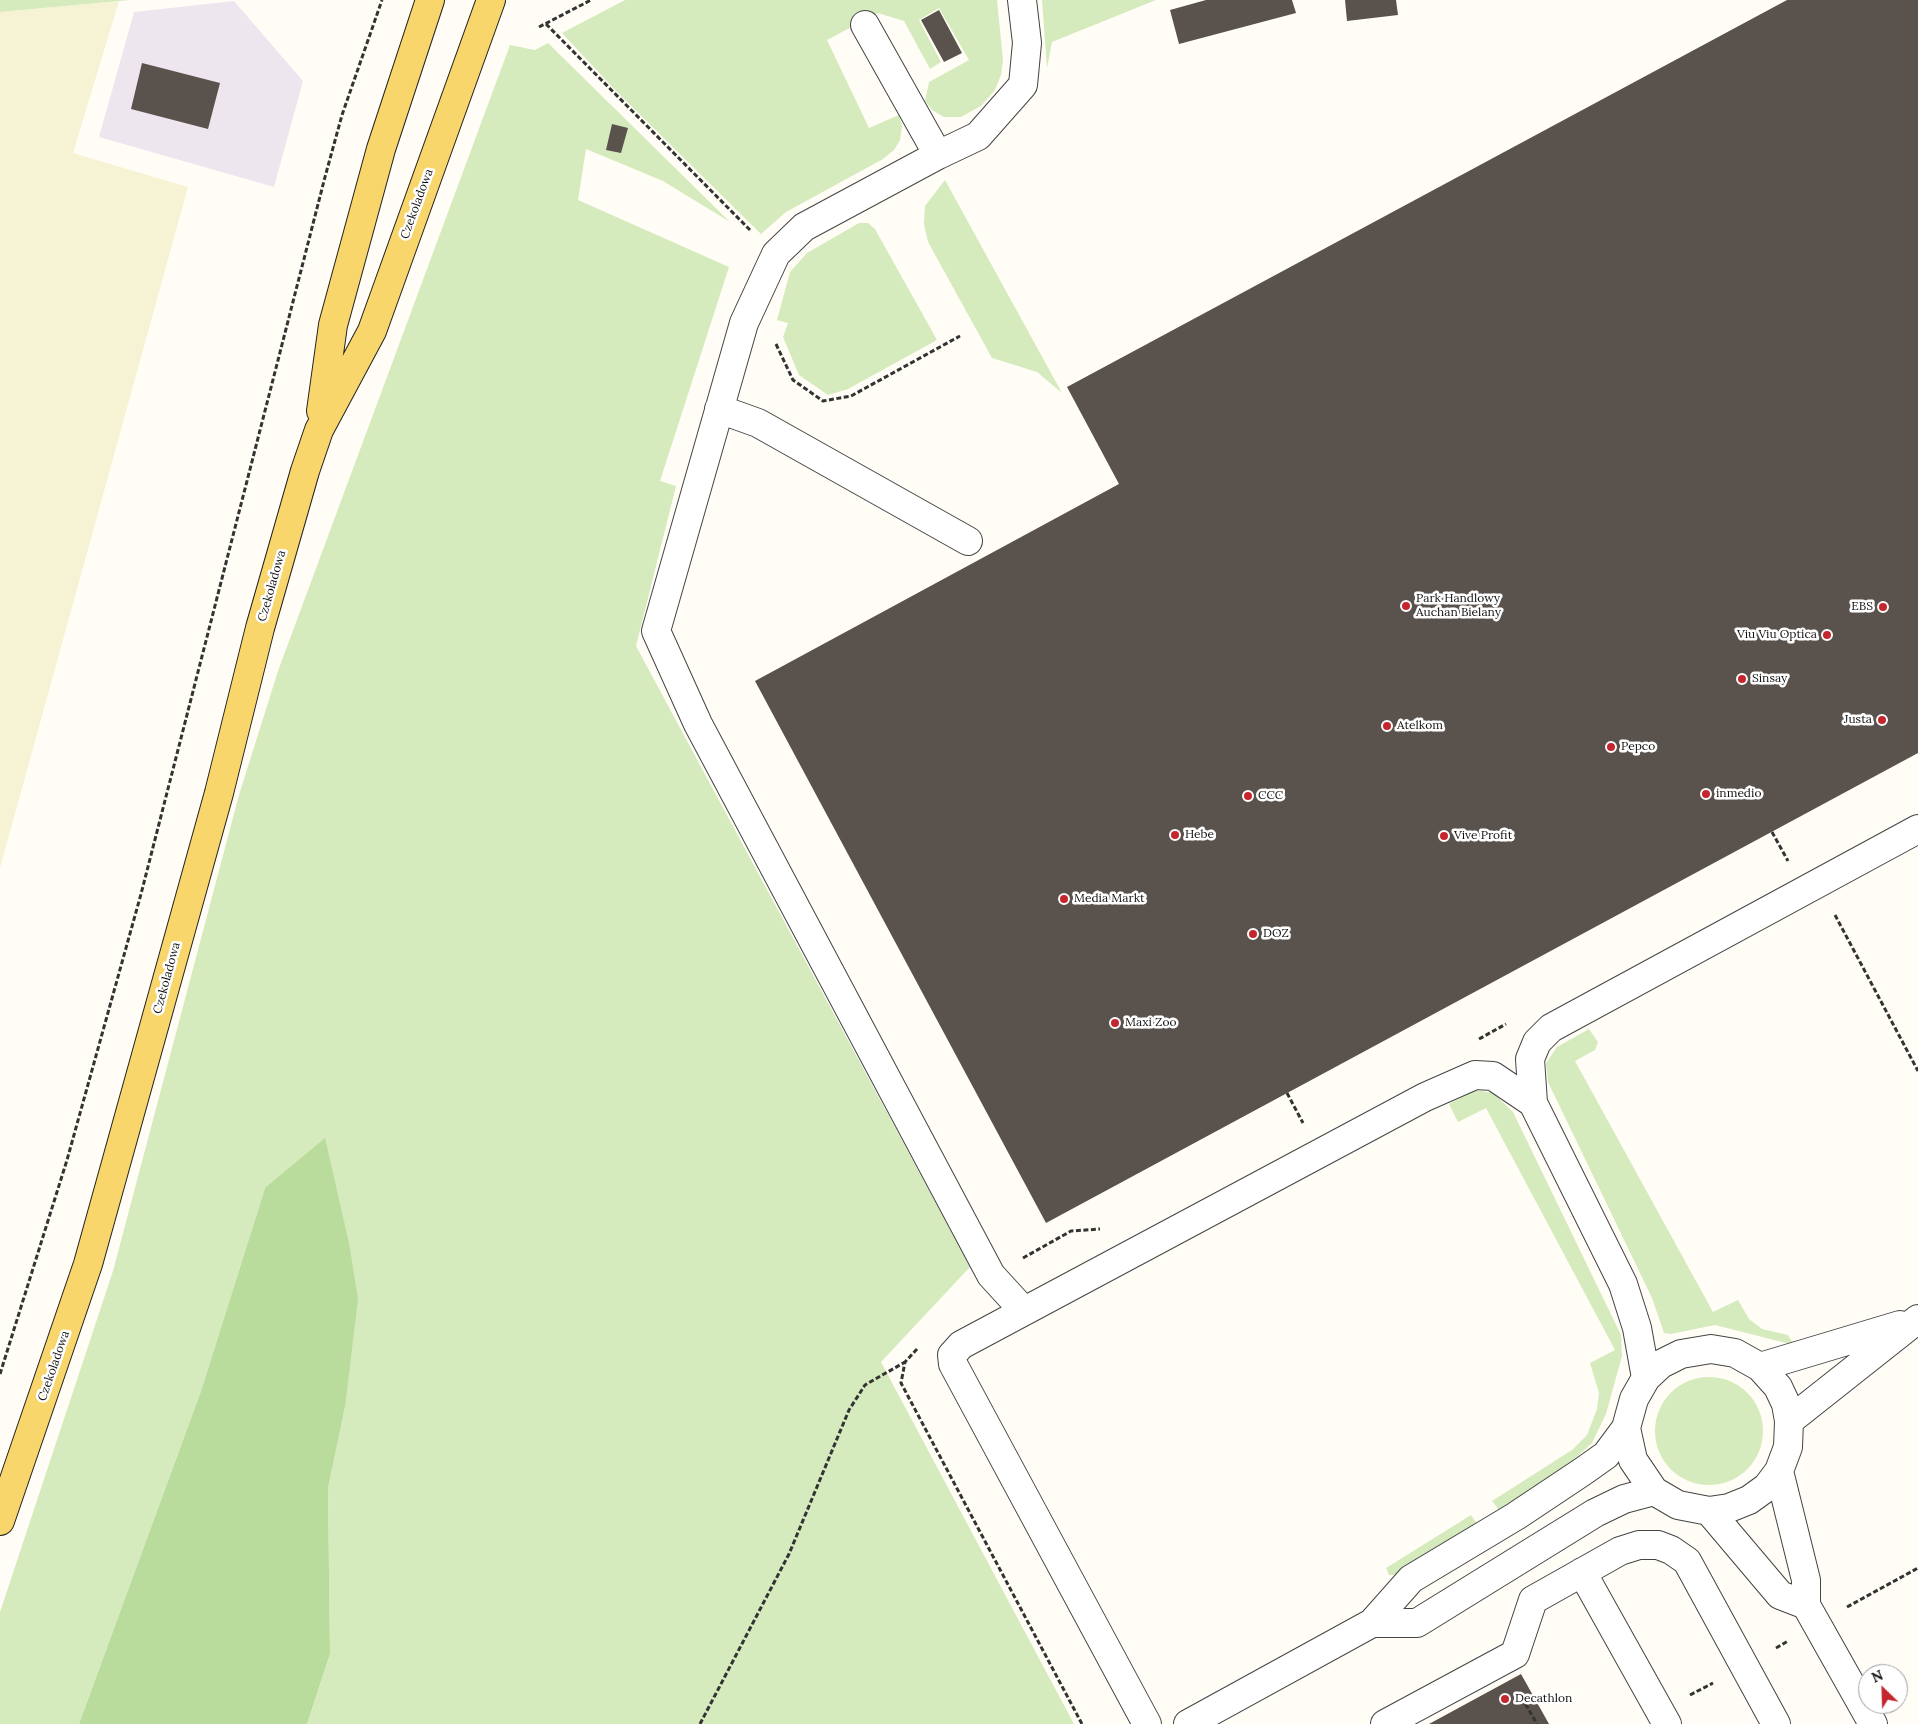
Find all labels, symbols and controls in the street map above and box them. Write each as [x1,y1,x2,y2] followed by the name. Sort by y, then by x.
[398,167,436,241] street label: Czekoladowa
[255,549,289,623] street label: Czekoladowa
[1416,592,1501,620] place label: Park Handlowy Auchan Bielany
[1400,600,1412,612] marker: Park Handlowy Auchan Bielany
[1851,600,1873,614] place label: EBS
[1877,601,1889,613] marker: EBS
[1737,628,1817,642] place label: Viu Viu Optica
[1821,629,1833,641] marker: Viu Viu Optica
[1752,672,1787,686] place label: Sinsay
[1736,673,1748,685] marker: Sinsay
[1844,713,1872,727] place label: Justa
[1876,714,1888,726] marker: Justa
[1397,719,1443,733] place label: Atelkom
[1381,720,1393,732] marker: Atelkom
[1621,740,1655,754] place label: Pepco
[1605,741,1617,753] marker: Pepco
[1716,787,1761,801] place label: inmedio
[1700,788,1712,800] marker: inmedio
[1258,789,1283,803] place label: CCC
[1242,790,1254,802] marker: CCC
[1185,828,1214,842] place label: Hebe
[1169,829,1181,841] marker: Hebe
[1454,829,1512,843] place label: Vive Profit
[1438,830,1450,842] marker: Vive Profit
[1074,892,1145,906] place label: Media Markt
[1058,893,1070,905] marker: Media Markt
[1263,927,1289,941] place label: DOZ
[1247,928,1259,940] marker: DOZ
[151,941,183,1015] street label: Czekoladowa
[1125,1016,1176,1030] place label: Maxi Zoo
[1109,1017,1121,1029] marker: Maxi Zoo
[35,1329,73,1403] street label: Czekoladowa
[1858,1664,1908,1714] north arrow
[1869,1666,1886,1687] text: N
[1515,1692,1572,1706] place label: Decathlon
[1499,1693,1511,1705] marker: Decathlon

